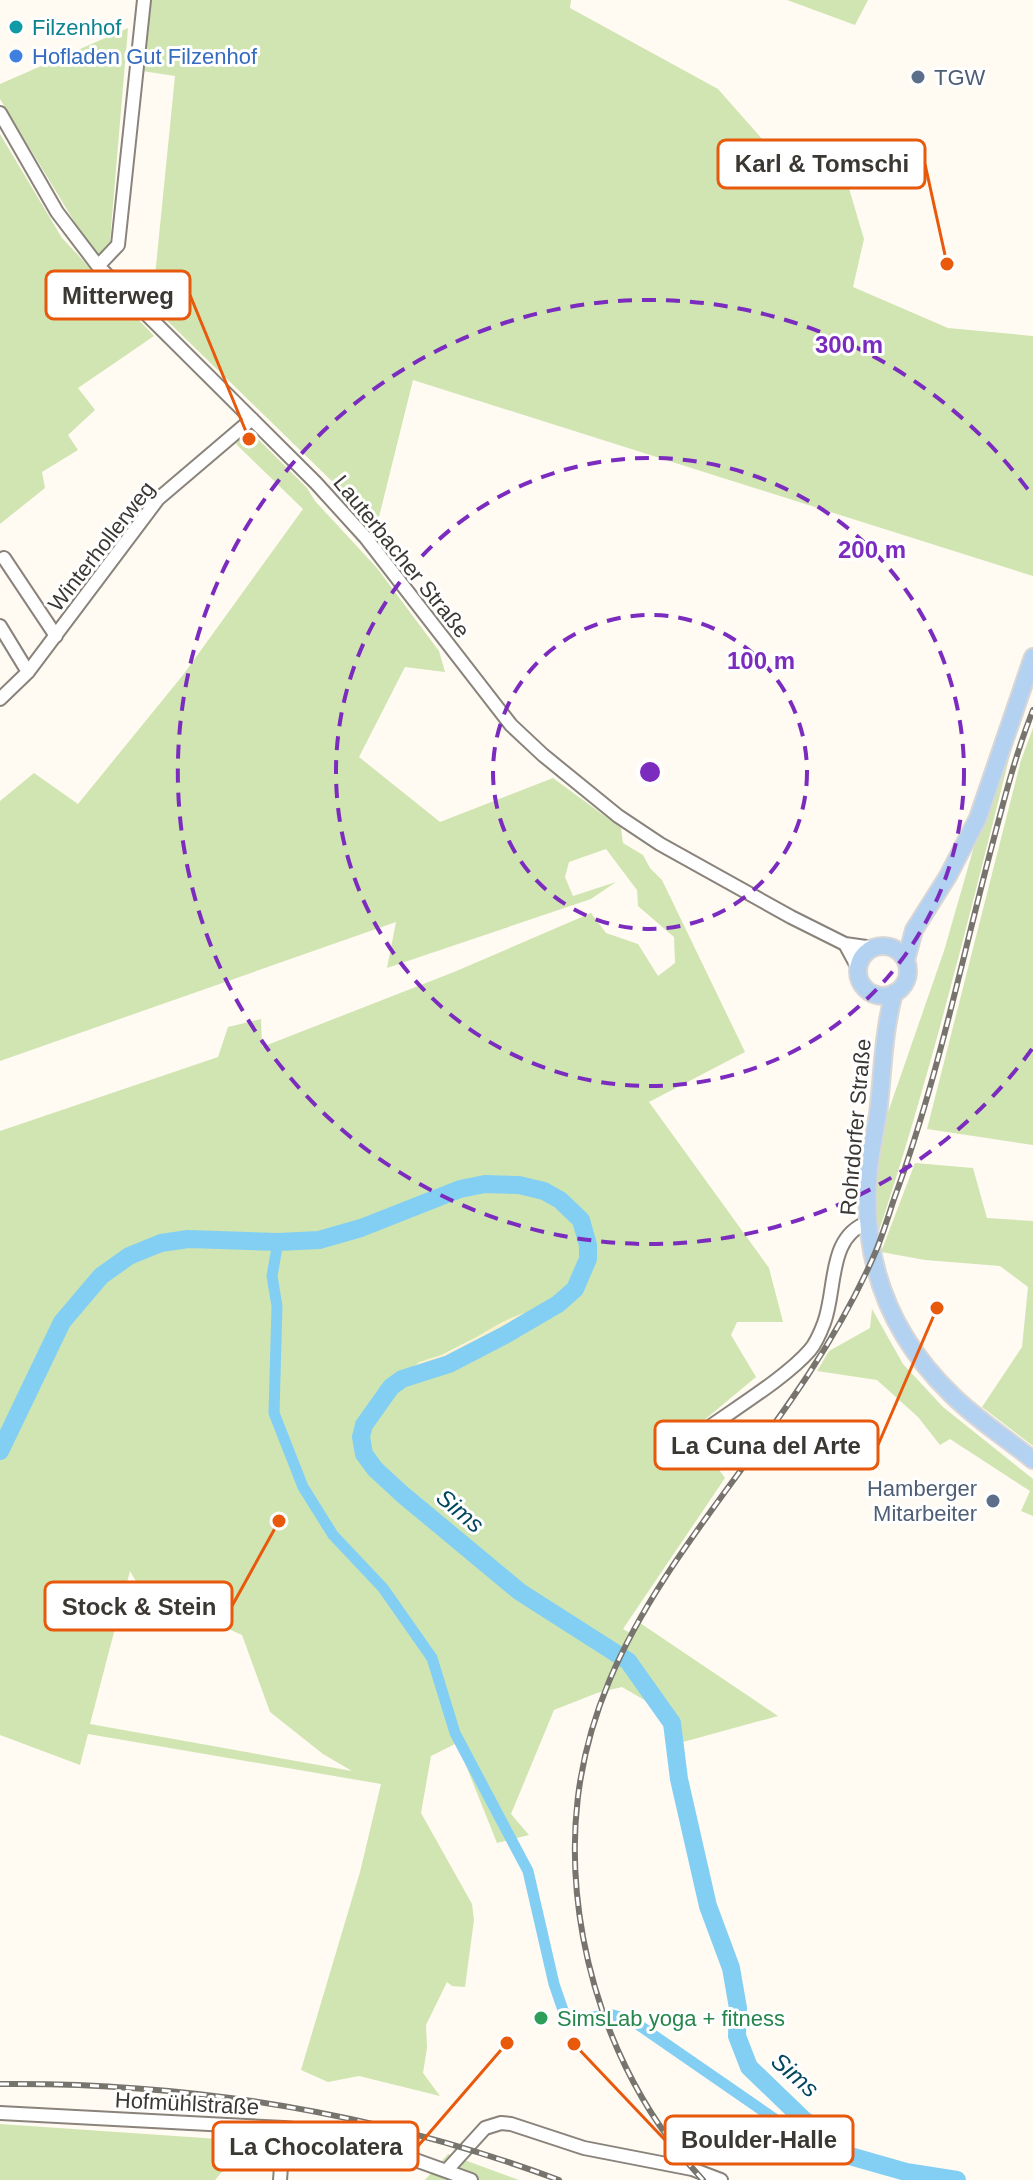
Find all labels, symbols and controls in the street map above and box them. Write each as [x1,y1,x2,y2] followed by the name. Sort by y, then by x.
[32,15,122,40] place label: Filzenhof
[7,18,25,36] marker: Filzenhof
[32,44,258,69] place label: Hofladen Gut Filzenhof
[7,47,25,65] marker: Hofladen Gut Filzenhof
[934,65,986,90] place label: TGW
[909,68,927,86] marker: TGW
[718,140,925,188] callout: Karl & Tomschi
[735,150,909,177] text: Karl & Tomschi
[46,271,190,319] callout: Mitterweg
[62,282,174,309] text: Mitterweg
[815,331,883,358] text: 300 m
[328,470,475,643] street label: Lauterbacher Straße
[43,476,160,616] street label: Winterhollerweg
[838,536,906,563] text: 200 m
[727,647,795,674] text: 100 m
[636,758,664,786] centre of rings
[835,1038,876,1216] street label: Rohrdorfer Straße
[655,1421,878,1469] callout: La Cuna del Arte
[671,1432,861,1459] text: La Cuna del Arte
[867,1476,977,1526] place label: Hamberger Mitarbeiter
[431,1483,489,1538] water label: Sims
[984,1492,1002,1510] marker: Hamberger Mitarbeiter
[45,1582,232,1630] callout: Stock & Stein
[62,1593,216,1620] text: Stock & Stein
[557,2006,785,2031] place label: SimsLab yoga + fitness
[532,2009,550,2027] marker: SimsLab yoga + fitness
[766,2047,824,2102] water label: Sims
[114,2087,260,2120] street label: Hofmühlstraße
[665,2116,853,2164] callout: Boulder-Halle
[213,2122,418,2170] callout: La Chocolatera
[681,2126,837,2153] text: Boulder-Halle
[229,2133,403,2160] text: La Chocolatera

